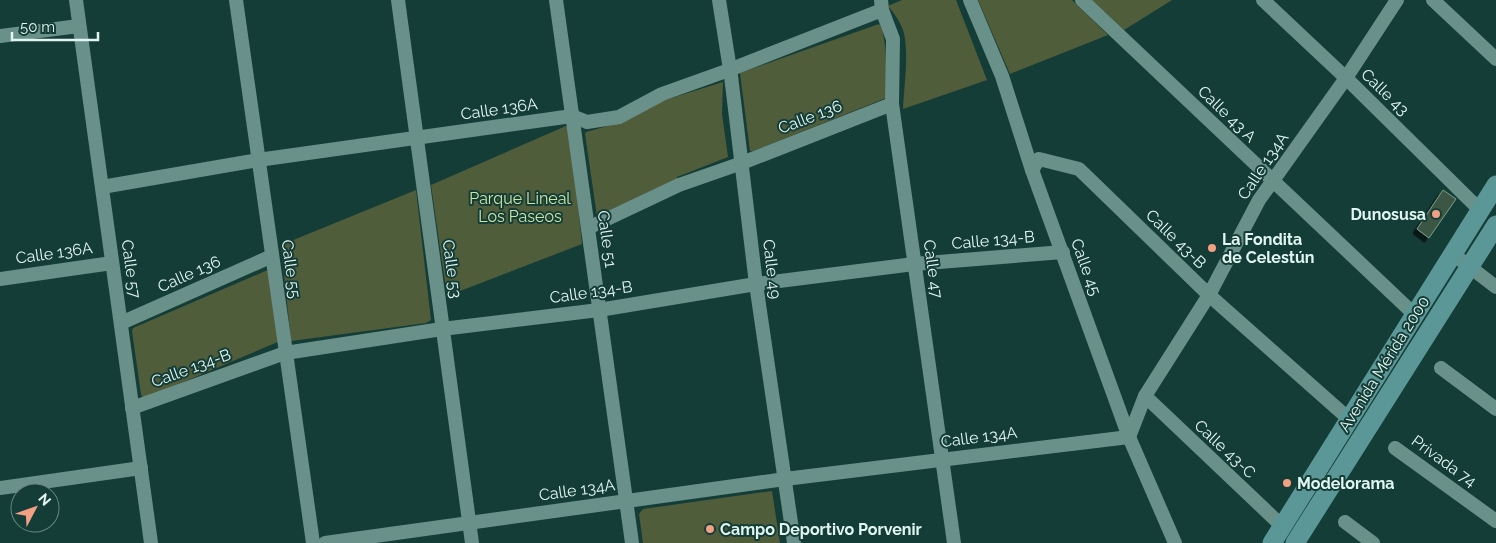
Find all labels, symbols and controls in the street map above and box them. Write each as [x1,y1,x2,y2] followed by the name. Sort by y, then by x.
[12,10,99,42] scale bar
[20,18,55,36] text: 50 m
[1357,65,1413,119] street label: Calle 43
[1194,82,1260,147] street label: Calle 43 A
[459,94,539,124] street label: Calle 136A
[775,96,845,138] street label: Calle 136
[1234,129,1292,203] street label: Calle 134A
[469,189,571,226] park label: Parque Lineal Los Paseos
[1350,205,1426,224] place label: Dunosusa
[1142,206,1210,272] street label: Calle 43-B
[1430,208,1442,220] marker: Dunosusa
[594,209,620,269] street label: Calle 51
[951,227,1035,253] street label: Calle 134-B
[1222,230,1314,267] place label: La Fondita de Celestún
[1067,236,1105,298] street label: Calle 45
[14,238,94,268] street label: Calle 136A
[117,238,145,300] street label: Calle 57
[277,238,305,300] street label: Calle 55
[438,238,466,300] street label: Calle 53
[759,238,785,300] street label: Calle 49
[919,238,947,300] street label: Calle 47
[1206,242,1218,254] marker: La Fondita de Celestún
[155,252,223,296] street label: Calle 136
[548,277,634,307] street label: Calle 134-B
[1335,293,1433,435] street label: Avenida Mérida 2000
[149,345,233,391] street label: Calle 134-B
[1190,416,1260,482] street label: Calle 43-C
[940,423,1018,451] street label: Calle 134A
[1408,431,1480,491] street label: Privada 74
[1297,474,1394,493] place label: Modelorama
[538,475,617,505] street label: Calle 134A
[1281,477,1293,489] marker: Modelorama
[10,483,60,533] north arrow
[35,490,54,509] text: N
[720,520,922,539] place label: Campo Deportivo Porvenir
[704,523,716,535] marker: Campo Deportivo Porvenir

